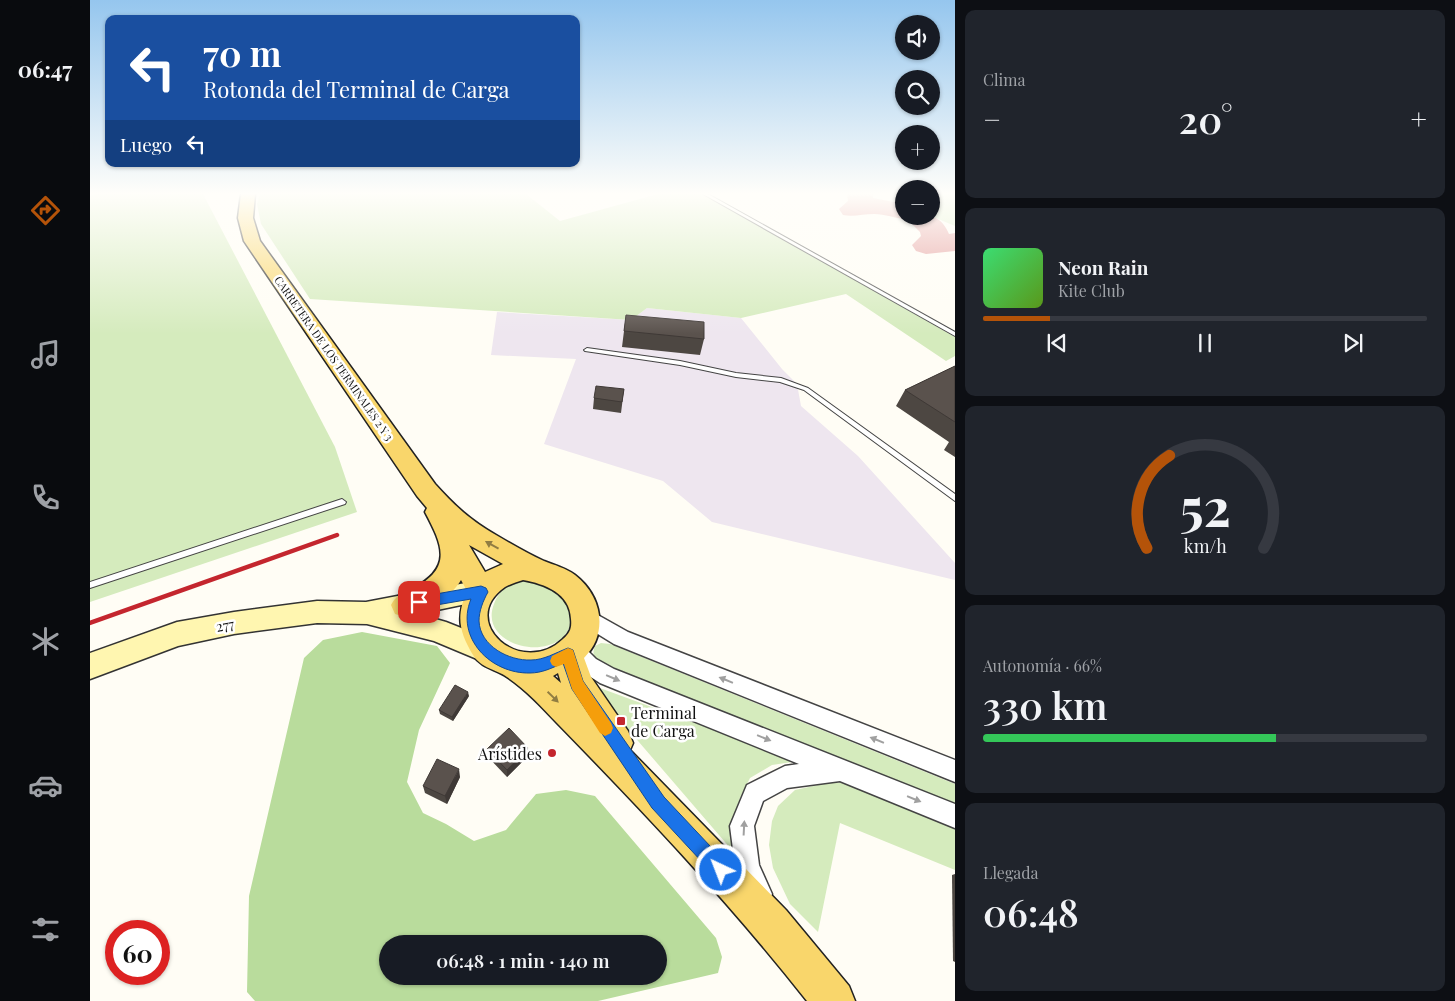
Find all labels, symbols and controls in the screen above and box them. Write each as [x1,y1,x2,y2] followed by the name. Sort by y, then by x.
[895,15,940,225] map controls
[895,15,940,60] button: sound
[203,29,281,76] text: 70 m
[120,35,185,100] icon: left
[18,54,72,84] text: 06:47
[983,69,1025,90] text: Clima
[895,70,940,115] button: search
[203,74,510,104] text: Rotonda del Terminal de Carga
[1179,93,1233,144] text: 20°
[983,100,1001,137] text: −
[1411,100,1427,137] text: +
[895,125,940,170] button: +
[182,130,210,158] icon: left
[120,131,172,157] text: Luego
[895,180,940,225] button: −
[28,193,63,228] icon: directions
[1058,254,1148,280] text: Neon Rain
[271,273,397,443] street label: CARRETERA DE LOS TERMINALES 2 Y 3
[1058,280,1125,301] text: Kite Club
[1043,329,1071,357] icon: previous
[1191,329,1219,357] icon: pause
[1339,329,1367,357] icon: next
[28,337,63,372] icon: music
[1179,471,1231,540] text: 52
[28,480,63,515] icon: phone
[1184,534,1227,557] text: km/h
[485,541,499,550] one-way arrow
[398,581,440,623] pin
[405,588,433,616] icon: arrive
[214,614,236,636] street label: 277
[28,624,63,659] icon: climate
[983,655,1102,676] text: Autonomía · 66%
[606,675,620,683] one-way arrow
[718,676,733,684] one-way arrow
[983,679,1107,730] text: 330 km
[547,691,559,703] one-way arrow
[631,702,697,741] place label: Terminal de Carga
[615,715,627,727] marker: Terminal de Carga
[757,734,772,742] one-way arrow
[870,736,884,744] one-way arrow
[477,743,542,764] place label: Arístides
[546,747,558,759] marker: Arístides
[28,768,63,803] icon: car
[907,796,922,804] one-way arrow
[740,820,748,836] one-way arrow
[694,843,746,895] position arrow
[983,862,1038,883] text: Llegada
[983,886,1079,937] text: 06:48
[28,912,63,947] icon: filters
[105,920,170,985] speed limit sign: 60
[436,947,610,973] text: 06:48 · 1 min · 140 m

